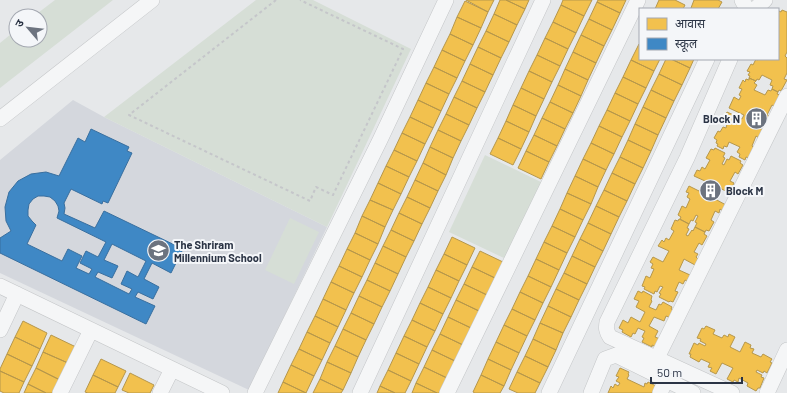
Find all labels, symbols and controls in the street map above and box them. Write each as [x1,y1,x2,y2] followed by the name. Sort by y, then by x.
[8,8,48,48] north arrow
[639,8,779,60] legend
[675,16,706,30] text: आवास
[11,17,26,29] text: उ
[675,36,698,52] text: स्कूल
[743,105,769,131] building icon: Block N
[703,112,740,125] place label: Block N
[697,177,723,203] building icon: Block M
[726,184,764,197] place label: Block M
[145,237,171,263] school or university icon: The Shriram Millennium School
[174,238,262,264] place label: The Shriram Millennium School
[651,359,742,385] scale bar
[657,365,682,379] text: 50 m

